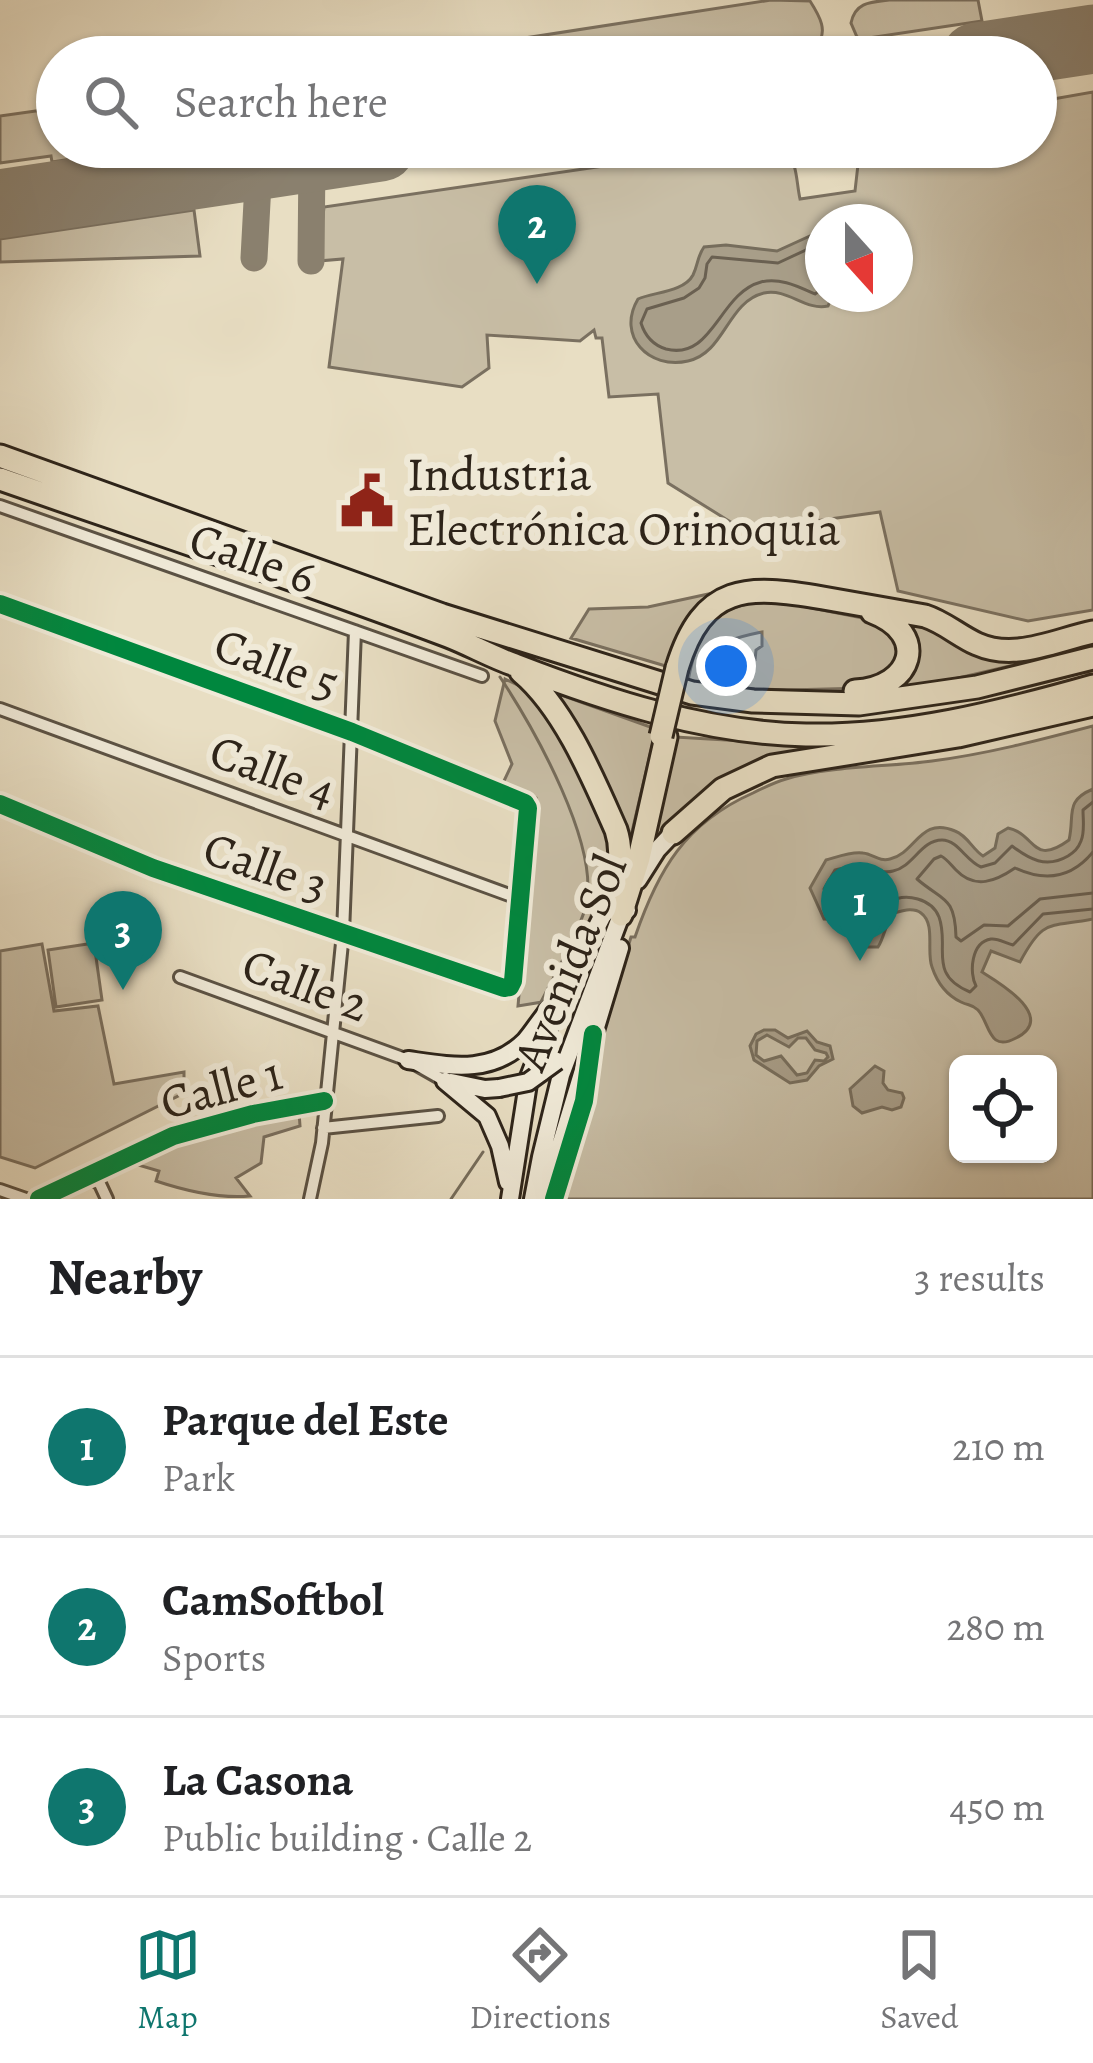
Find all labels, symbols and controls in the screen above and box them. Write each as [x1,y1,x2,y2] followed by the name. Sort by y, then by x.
[36,36,1057,168] search box
[78,69,144,135] icon: search
[174,71,388,133] text: Search here
[498,185,576,284] pin: 2
[805,204,913,312] north arrow
[407,441,841,562] place label: Industria Electrónica Orinoquia
[338,472,396,530] public building icon: Industria Electrónica Orinoquia
[181,506,324,610] street label: Calle 6
[205,611,348,717] street label: Calle 5
[696,636,756,696] your location
[201,718,344,824] street label: Calle 4
[195,815,336,919] street label: Calle 3
[496,845,643,1081] street label: Avenida Sol
[821,862,899,961] pin: 1
[84,891,162,990] pin: 3
[233,932,378,1038] street label: Calle 2
[153,1040,289,1136] street label: Calle 1
[949,1055,1057,1163] map controls
[949,1055,1057,1163] button: locate
[48,1242,202,1312] text: Nearby
[914,1251,1045,1304] text: 3 results
[162,1389,449,1451] text: Parque del Este
[80,1420,94,1473] text: 1
[952,1420,1045,1473] text: 210 m
[162,1451,235,1504] text: Park
[162,1569,384,1631] text: CamSoftbol
[78,1600,96,1653] text: 2
[947,1600,1045,1653] text: 280 m
[162,1631,266,1684] text: Sports
[162,1749,353,1811] text: La Casona
[79,1780,95,1833] text: 3
[950,1780,1045,1833] text: 450 m
[162,1811,532,1864] text: Public building · Calle 2
[135,1922,201,2039] tab: Map
[470,1922,611,2039] tab: Directions
[880,1922,958,2039] tab: Saved

